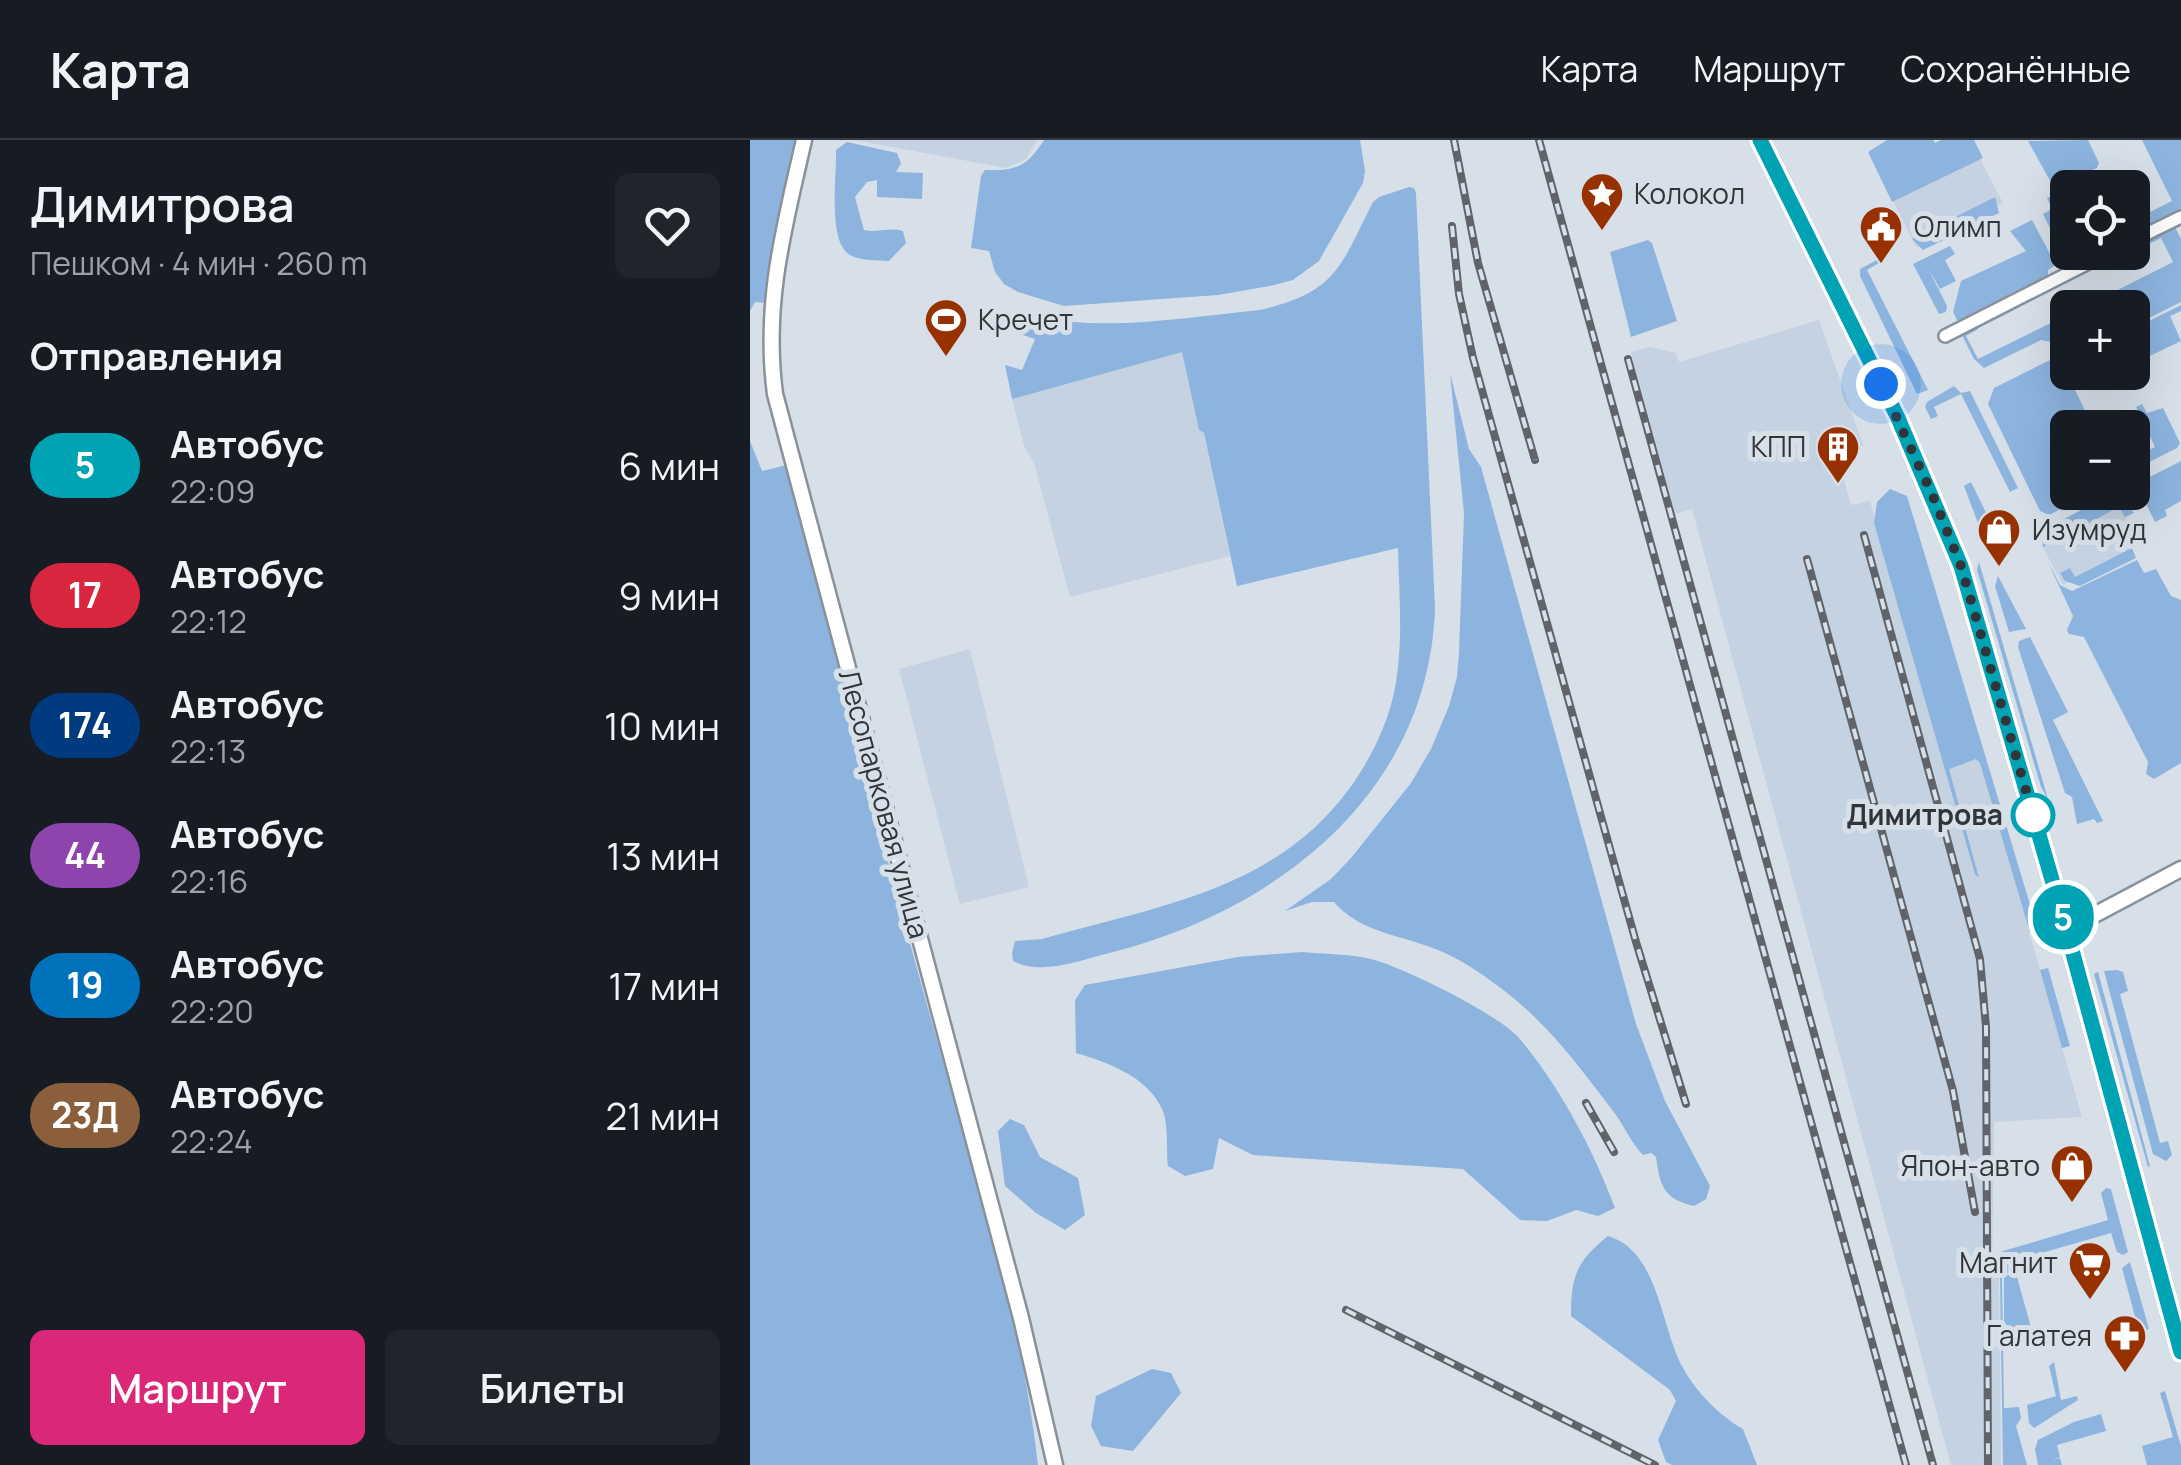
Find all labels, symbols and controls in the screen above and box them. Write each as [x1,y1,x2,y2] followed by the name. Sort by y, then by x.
[50,37,191,102] text: Карта
[1541,45,1638,93] text: Карта
[1693,45,1846,93] text: Маршрут
[1901,45,2131,93] text: Сохранённые
[2050,170,2150,510] map controls
[2050,170,2150,270] button: locate
[30,171,295,236] text: Димитрова
[1579,171,1625,232] place icon: Колокол
[615,173,720,278] button: heart
[1634,174,1745,212] place label: Колокол
[1858,204,1904,265] public building icon: Олимп
[1914,207,2002,245] place label: Олимп
[30,241,367,285] text: Пешком · 4 мин · 260 m
[2050,290,2150,390] button: +
[923,297,969,358] sports icon: Кречет
[978,300,1073,338] place label: Кречет
[30,329,283,381] text: Отправления
[1856,359,1906,409] your location
[2050,410,2150,510] button: −
[170,417,324,469] text: Автобус
[1815,424,1861,485] building icon: КПП
[1751,427,1806,465] place label: КПП
[618,439,720,491] text: 6 мин
[75,441,95,489] text: 5
[170,469,255,513] text: 22:09
[1976,507,2022,568] shop icon: Изумруд
[2032,510,2146,548] place label: Изумруд
[170,547,324,599] text: Автобус
[618,569,720,621] text: 9 мин
[68,571,102,619] text: 17
[170,599,247,643] text: 22:12
[831,665,939,942] street label: Лесопарковая улица
[170,677,324,729] text: Автобус
[604,699,720,751] text: 10 мин
[58,701,112,749] text: 174
[170,729,246,773] text: 22:13
[2012,794,2054,836] marker: Димитрова
[1846,795,2003,833] place label: Димитрова
[170,807,324,859] text: Автобус
[606,829,720,881] text: 13 мин
[64,831,106,879] text: 44
[170,859,248,903] text: 22:16
[2030,884,2096,950] line badge: 5
[2053,893,2073,941] text: 5
[170,937,324,989] text: Автобус
[608,959,720,1011] text: 17 мин
[66,961,104,1009] text: 19
[170,989,254,1033] text: 22:20
[170,1067,324,1119] text: Автобус
[606,1089,720,1141] text: 21 мин
[51,1091,119,1139] text: 23Д
[170,1119,253,1163] text: 22:24
[2049,1143,2095,1204] shop icon: Япон-авто
[1901,1146,2040,1184] place label: Япон-авто
[2067,1240,2113,1301] supermarket icon: Магнит
[1959,1243,2058,1281] place label: Магнит
[2102,1313,2148,1374] pharmacy icon: Галатея
[1986,1316,2092,1354] place label: Галатея
[30,1330,365,1445] button: Маршрут
[385,1330,720,1445] button: Билеты

